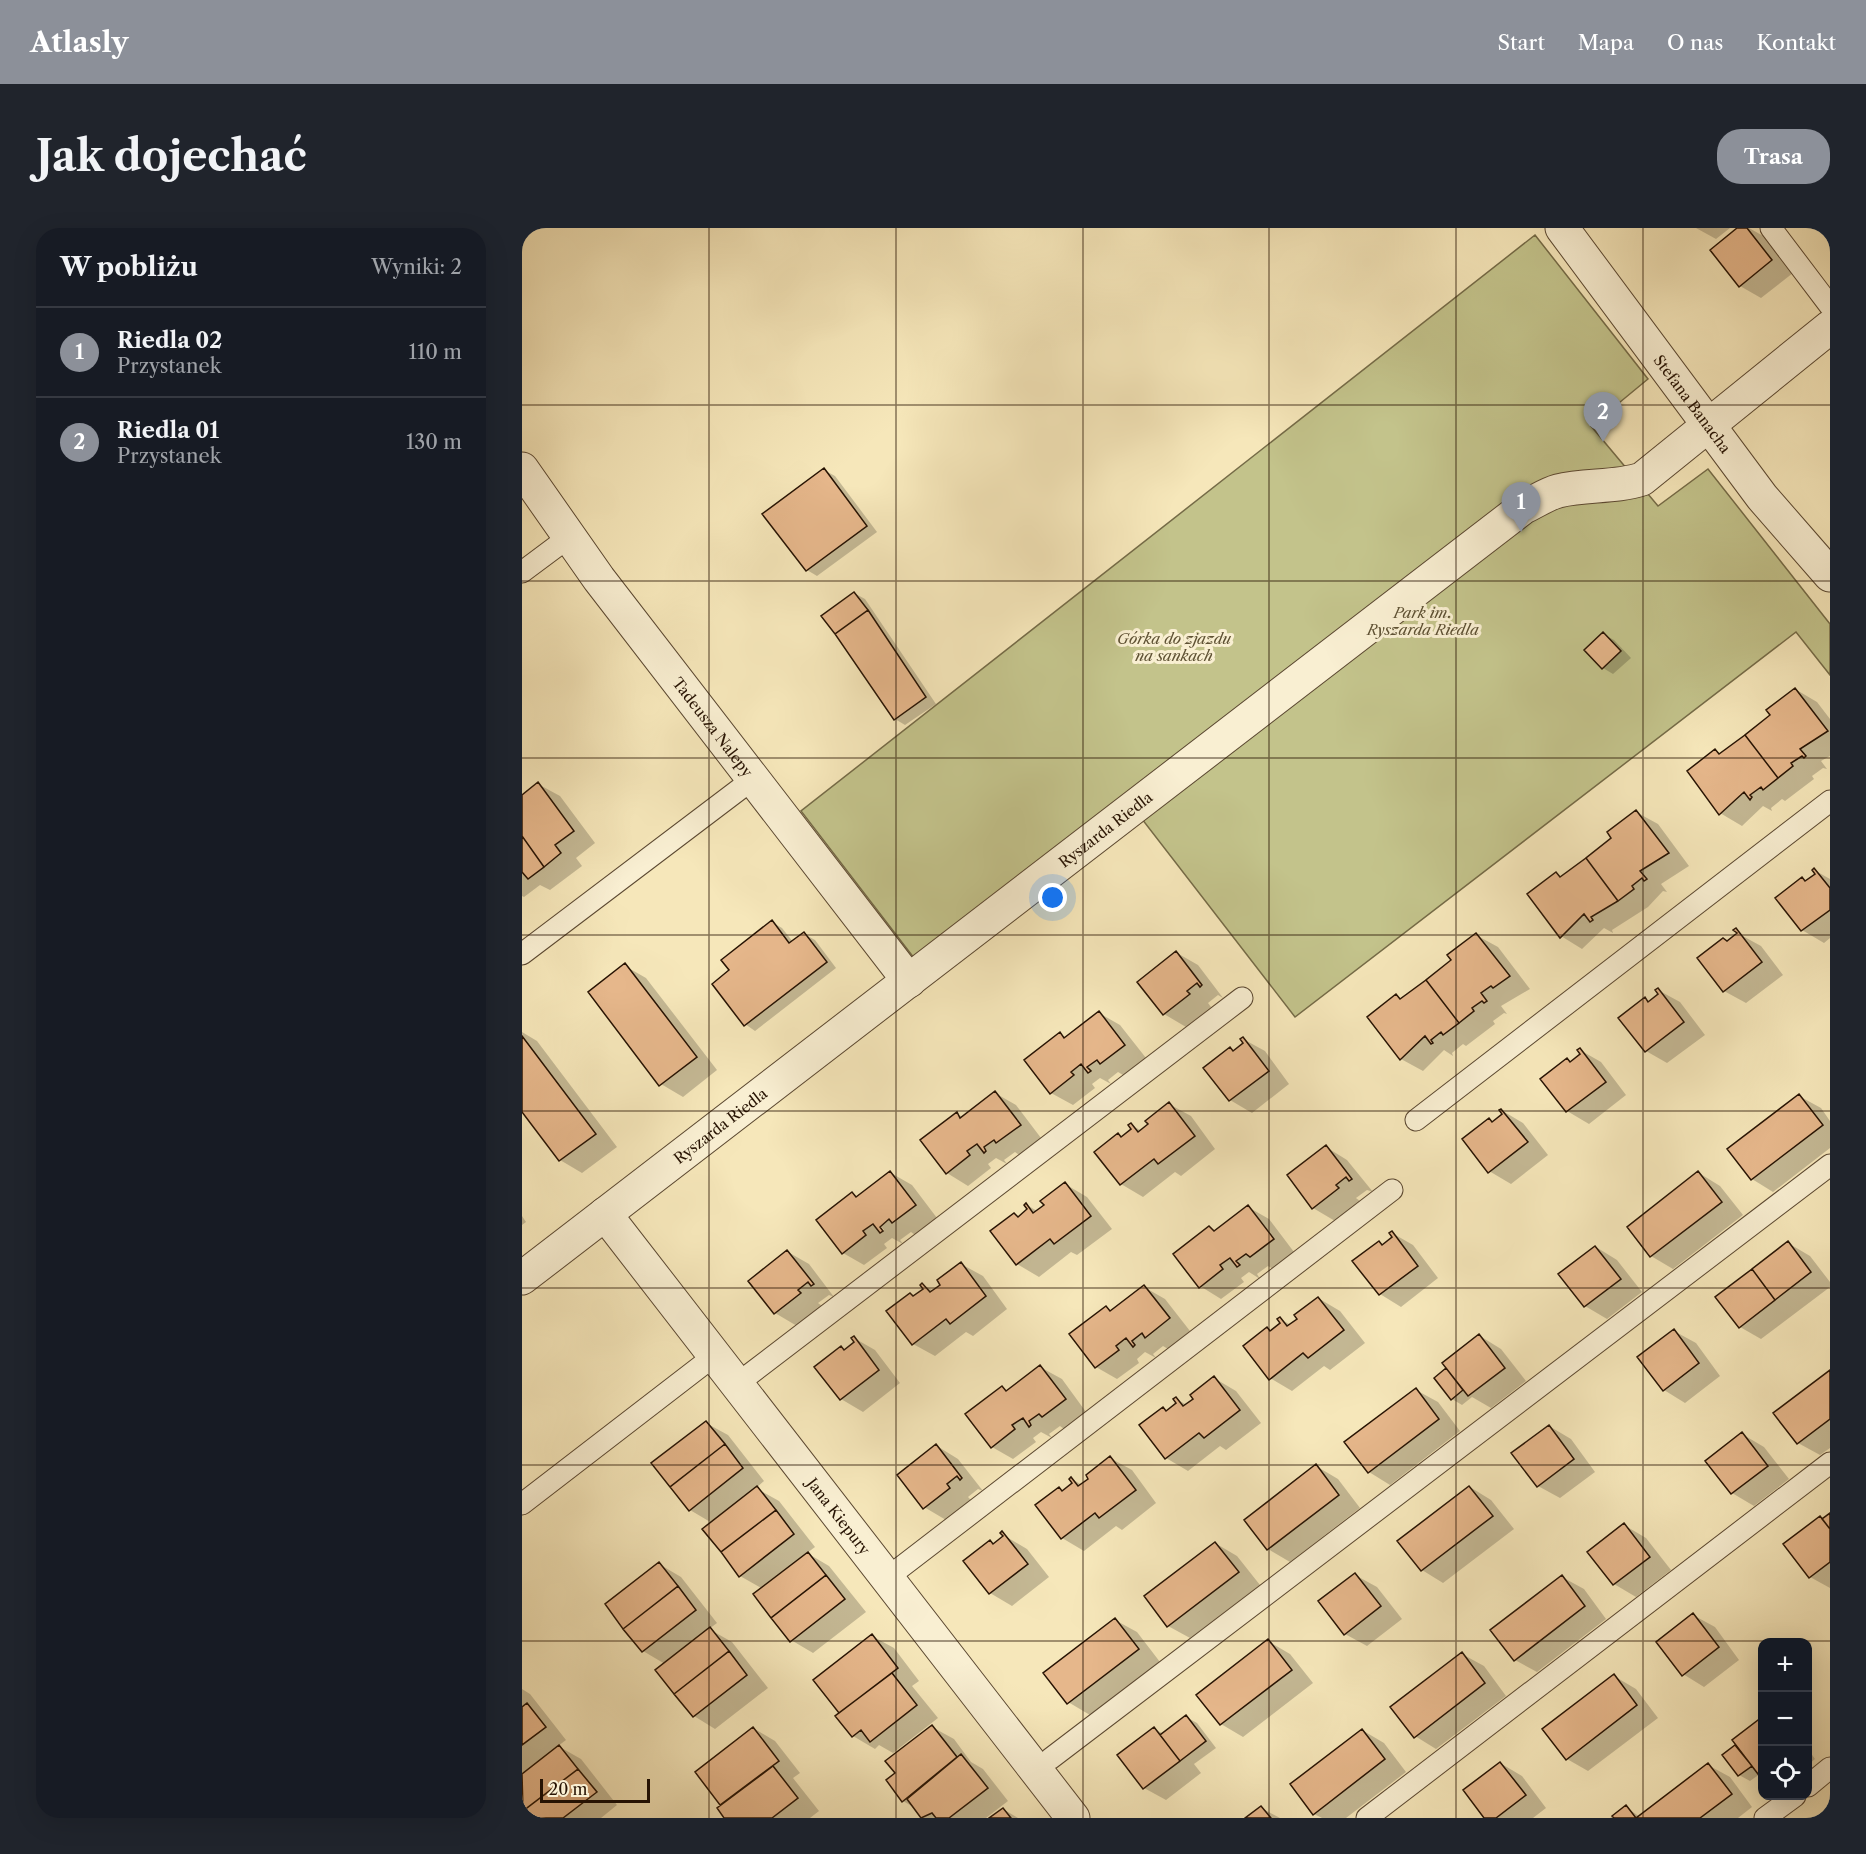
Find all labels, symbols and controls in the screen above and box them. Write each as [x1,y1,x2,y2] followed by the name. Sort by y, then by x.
[30,25,129,59] text: Atlasly
[1497,30,1545,55] text: Start
[1578,30,1634,55] text: Mapa
[1667,30,1723,55] text: O nas
[1756,30,1836,55] text: Kontakt
[1717,129,1830,184] button: Trasa
[36,130,307,182] text: Jak dojechać
[60,251,198,283] text: W pobliżu
[371,255,462,279] text: Wyniki: 2
[117,327,222,354] text: Riedla 02
[75,340,84,364] text: 1
[409,340,462,364] text: 110 m
[1650,351,1736,457] street label: Stefana Banacha
[117,354,221,378] text: Przystanek
[1584,392,1622,442] pin: 2
[117,417,219,444] text: Riedla 01
[74,430,85,454] text: 2
[406,430,462,454] text: 130 m
[117,444,221,468] text: Przystanek
[1502,482,1540,532] pin: 1
[1366,603,1479,639] park label: Park im. Ryszarda Riedla
[1117,629,1231,665] park label: Górka do zjazdu na sankach
[669,673,758,781] street label: Tadeusza Nalepy
[1055,787,1156,871] street label: Ryszarda Riedla
[1038,883,1067,912] your location
[669,1083,771,1168] street label: Ryszarda Riedla
[802,1472,875,1559] street label: Jana Kiepury
[1758,1638,1812,1800] map controls
[1758,1638,1812,1692] button: +
[1758,1692,1812,1746] button: −
[1758,1746,1812,1800] button: locate
[540,1776,650,1804] scale bar
[549,1779,588,1799] text: 20 m

